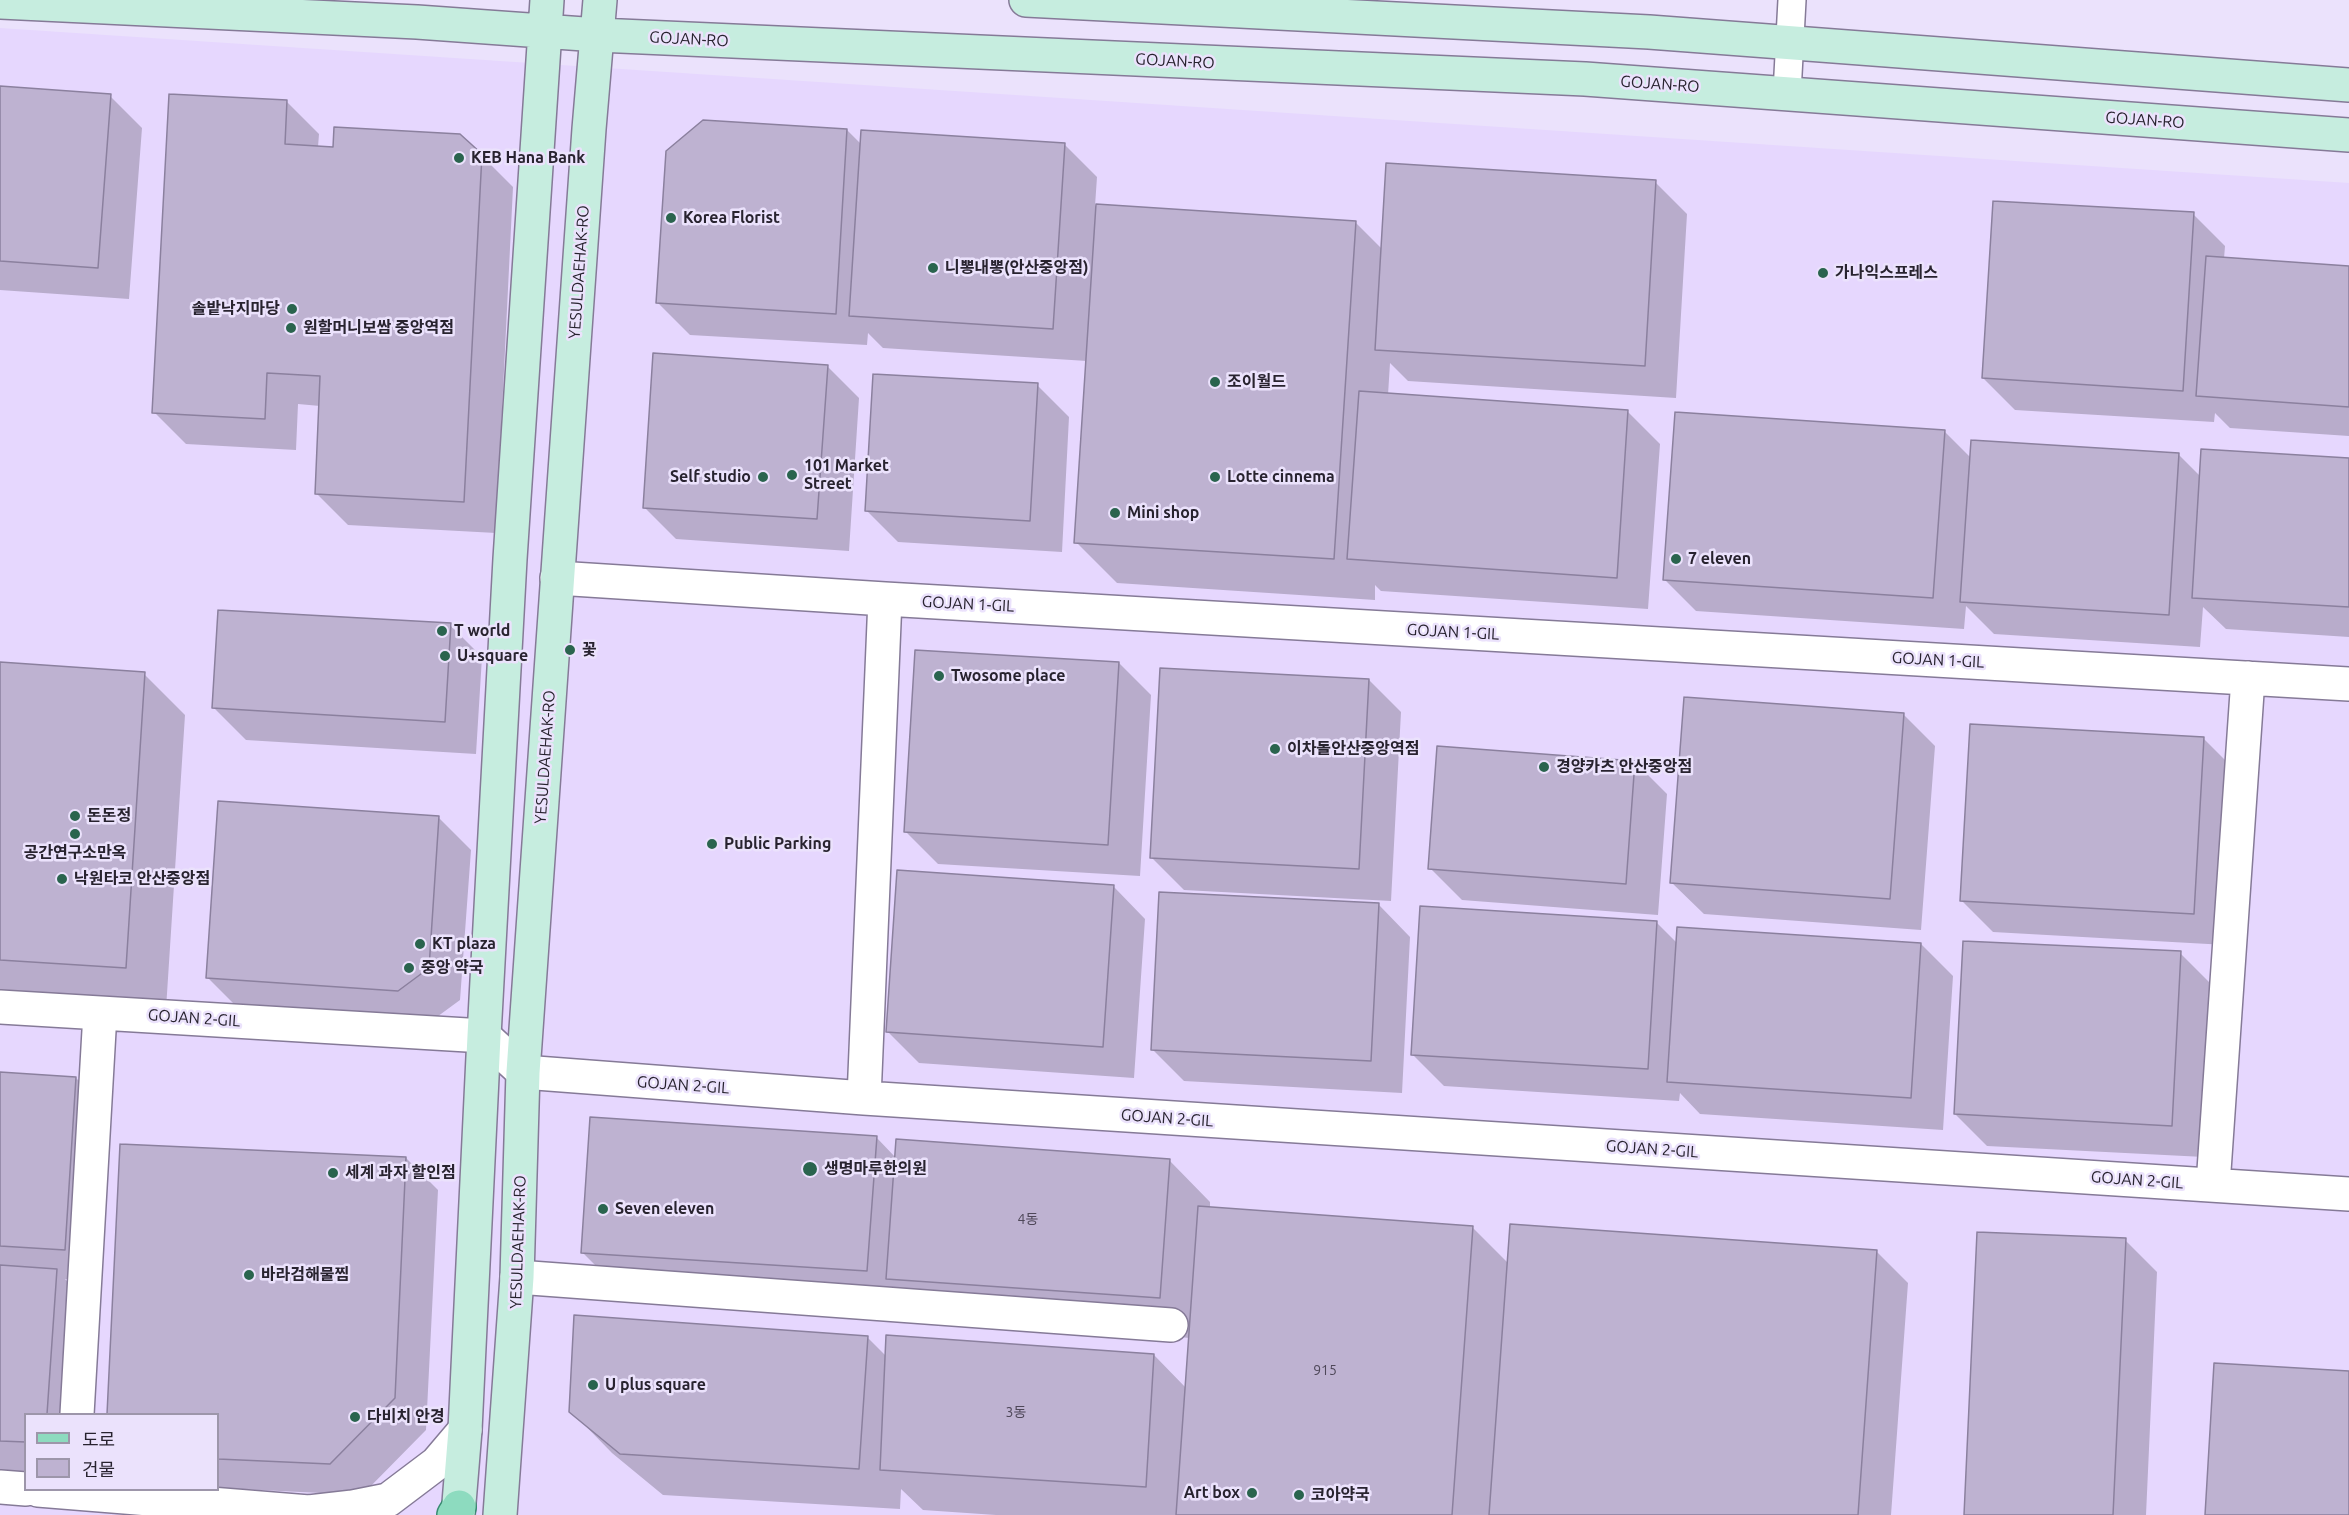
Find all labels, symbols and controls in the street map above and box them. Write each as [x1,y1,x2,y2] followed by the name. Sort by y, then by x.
[649,27,729,51] street label: GOJAN-RO
[1135,49,1215,73] street label: GOJAN-RO
[1620,72,1700,96] street label: GOJAN-RO
[2105,108,2185,132] street label: GOJAN-RO
[471,148,585,168] place label: KEB Hana Bank
[452,151,466,165] marker: KEB Hana Bank
[565,205,593,339] street label: YESULDAEHAK-RO
[683,208,780,228] place label: Korea Florist
[664,211,678,225] marker: Korea Florist
[945,258,1089,278] place label: 니뽕내뽕(안산중앙점)
[926,261,940,275] marker: 니뽕내뽕(안산중앙점)
[1835,263,1938,283] place label: 가나익스프레스
[1816,266,1830,280] marker: 가나익스프레스
[192,299,280,319] place label: 솔밭낙지마당
[285,302,299,316] marker: 솔밭낙지마당
[303,318,454,338] place label: 원할머니보쌈 중앙역점
[284,321,298,335] marker: 원할머니보쌈 중앙역점
[1227,372,1286,392] place label: 조이월드
[1208,375,1222,389] marker: 조이월드
[804,456,889,494] place label: 101 Market Street
[670,467,751,487] place label: Self studio
[1227,467,1335,487] place label: Lotte cinnema
[785,468,799,482] marker: 101 Market Street
[756,470,770,484] marker: Self studio
[1208,470,1222,484] marker: Lotte cinnema
[1127,503,1199,523] place label: Mini shop
[1108,506,1122,520] marker: Mini shop
[1688,549,1751,569] place label: 7 eleven
[1669,552,1683,566] marker: 7 eleven
[921,592,1015,616] street label: GOJAN 1-GIL
[1406,620,1500,644] street label: GOJAN 1-GIL
[454,621,510,641] place label: T world
[435,624,449,638] marker: T world
[582,640,597,660] place label: 꽃
[563,643,577,657] marker: 꽃
[457,646,528,666] place label: U+square
[1891,648,1985,672] street label: GOJAN 1-GIL
[438,649,452,663] marker: U+square
[951,666,1065,686] place label: Twosome place
[932,669,946,683] marker: Twosome place
[531,690,559,824] street label: YESULDAEHAK-RO
[1287,739,1419,759] place label: 이차돌안산중앙역점
[1268,742,1282,756] marker: 이차돌안산중앙역점
[1556,757,1692,777] place label: 경양카츠 안산중앙점
[1537,760,1551,774] marker: 경양카츠 안산중앙점
[87,806,131,826] place label: 돈돈정
[68,809,82,823] marker: 돈돈정
[68,827,82,841] marker: 공간연구소만옥
[724,834,831,854] place label: Public Parking
[705,837,719,851] marker: Public Parking
[23,843,127,863] place label: 공간연구소만옥
[74,869,210,889] place label: 낙원타코 안산중앙점
[55,872,69,886] marker: 낙원타코 안산중앙점
[432,934,496,954] place label: KT plaza
[413,937,427,951] marker: KT plaza
[421,958,484,978] place label: 중앙 약국
[402,961,416,975] marker: 중앙 약국
[147,1005,241,1031] street label: GOJAN 2-GIL
[636,1072,730,1098] street label: GOJAN 2-GIL
[1120,1105,1214,1131] street label: GOJAN 2-GIL
[1605,1136,1699,1162] street label: GOJAN 2-GIL
[824,1159,927,1179] place label: 생명마루한의원
[801,1160,819,1178] marker: 생명마루한의원
[345,1163,456,1183] place label: 세계 과자 할인점
[326,1166,340,1180] marker: 세계 과자 할인점
[2090,1167,2184,1193] street label: GOJAN 2-GIL
[506,1175,530,1309] street label: YESULDAEHAK-RO
[615,1199,714,1219] place label: Seven eleven
[596,1202,610,1216] marker: Seven eleven
[1018,1211,1038,1227] house number: 4동
[261,1265,349,1285] place label: 바라검해물찜
[242,1268,256,1282] marker: 바라검해물찜
[1313,1362,1337,1378] house number: 915
[605,1375,706,1395] place label: U plus square
[586,1378,600,1392] marker: U plus square
[1006,1404,1026,1420] house number: 3동
[367,1407,444,1427] place label: 다비치 안경
[348,1410,362,1424] marker: 다비치 안경
[24,1413,219,1491] legend
[82,1429,115,1449] text: 도로
[82,1459,115,1479] text: 건물
[1184,1483,1240,1503] place label: Art box
[1311,1485,1370,1505] place label: 코아약국
[1245,1486,1259,1500] marker: Art box
[1292,1488,1306,1502] marker: 코아약국

